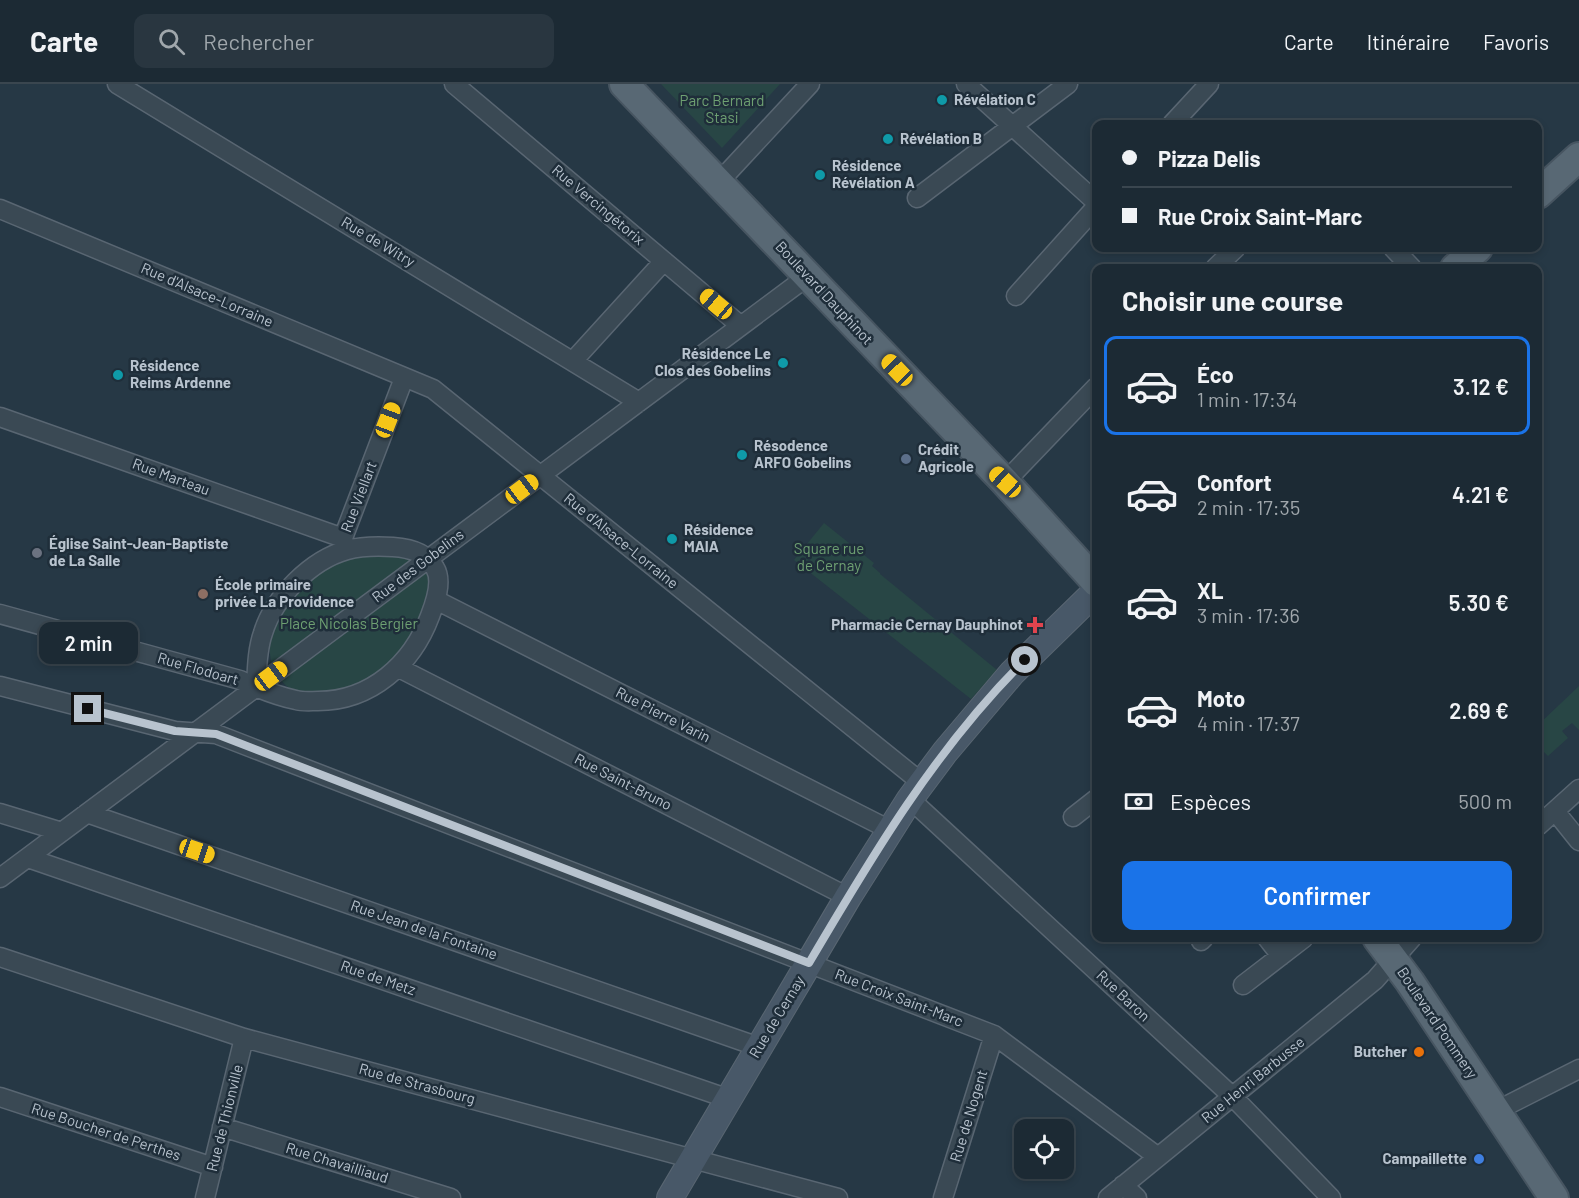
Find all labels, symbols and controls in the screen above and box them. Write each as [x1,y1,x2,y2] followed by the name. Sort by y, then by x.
[134,14,554,68] search box
[30,24,98,58] text: Carte
[155,25,188,58] icon: search
[203,28,314,54] text: Rechercher
[1284,29,1334,54] text: Carte
[1367,29,1450,54] text: Itinéraire
[1483,29,1549,54] text: Favoris
[954,90,1036,108] place label: Révélation C
[680,91,764,126] park label: Parc Bernard Stasi
[935,93,949,107] marker: Révélation C
[900,129,982,147] place label: Révélation B
[881,132,895,146] marker: Révélation B
[1158,145,1261,171] text: Pizza Delis
[832,156,915,191] place label: Résidence Révélation A
[549,160,649,248] street label: Rue Vercingétorix
[813,168,827,182] marker: Résidence Révélation A
[1158,203,1362,229] text: Rue Croix Saint-Marc
[338,212,419,270] street label: Rue de Witry
[772,237,877,348] street label: Boulevard Dauphinot
[139,258,276,330] street label: Rue d'Alsace-Lorraine
[1122,284,1343,316] text: Choisir une course
[696,286,736,322] car
[655,344,771,379] place label: Résidence Le Clos des Gobelins
[878,351,916,389] car
[130,356,231,391] place label: Résidence Reims Ardenne
[776,356,790,370] marker: Résidence Le Clos des Gobelins
[1125,359,1179,413] icon: car
[1197,361,1234,387] text: Éco
[111,368,125,382] marker: Résidence Reims Ardenne
[1453,373,1509,399] text: 3.12 €
[1197,387,1297,411] text: 1 min · 17:34
[373,400,403,440] car
[754,436,852,471] place label: Résodence ARFO Gobelins
[918,440,974,475] place label: Crédit Agricole
[735,448,749,462] marker: Résodence ARFO Gobelins
[899,452,913,466] marker: Crédit Agricole
[130,454,213,498] street label: Rue Marteau
[336,459,380,535] street label: Rue Viellart
[986,463,1024,501] car
[1125,467,1179,521] icon: car
[1197,469,1272,495] text: Confort
[502,471,542,507] car
[1452,481,1509,507] text: 4.21 €
[561,489,682,592] street label: Rue d'Alsace-Lorraine
[1197,495,1300,519] text: 2 min · 17:35
[684,520,754,555] place label: Résidence MAIA
[368,525,467,606] street label: Rue des Gobelins
[665,532,679,546] marker: Résidence MAIA
[49,534,228,569] place label: Église Saint-Jean-Baptiste de La Salle
[794,539,864,574] park label: Square rue de Cernay
[30,546,44,560] marker: Église Saint-Jean-Baptiste de La Salle
[215,575,354,610] place label: École primaire privée La Providence
[1125,575,1179,629] icon: car
[1197,577,1223,603] text: XL
[196,587,210,601] marker: École primaire privée La Providence
[1449,589,1509,615] text: 5.30 €
[1197,603,1300,627] text: 3 min · 17:36
[280,614,419,632] park label: Place Nicolas Bergier
[831,615,1023,633] place label: Pharmacie Cernay Dauphinot
[1028,618,1042,632] marker: Pharmacie Cernay Dauphinot
[38,622,138,664] callout: 2 min
[65,631,112,655] text: 2 min
[1011,646,1038,673] route start
[156,648,241,688] street label: Rue Flodoart
[251,658,291,694] car
[613,683,714,746] street label: Rue Pierre Varin
[1125,683,1179,737] icon: car
[1197,685,1245,711] text: Moto
[74,695,101,722] route end
[1449,697,1509,723] text: 2.69 €
[1197,711,1300,735] text: 4 min · 17:37
[572,749,675,813] street label: Rue Saint-Bruno
[1122,785,1155,818] icon: cash
[1170,788,1251,814] text: Espèces
[1459,789,1512,813] text: 500 m
[177,837,217,865] car
[1122,861,1512,930] button: Confirmer
[349,895,500,963] street label: Rue Jean de la Fontaine
[338,956,419,998] street label: Rue de Metz
[1394,963,1482,1082] street label: Boulevard Pommery
[833,964,966,1030] street label: Rue Croix Saint-Marc
[1093,966,1154,1025] street label: Rue Baron
[745,972,808,1061] street label: Rue de Cernay
[1197,1032,1307,1126] street label: Rue Henri Barbusse
[1354,1042,1407,1060] place label: Butcher
[1412,1045,1426,1059] marker: Butcher
[357,1059,477,1107] street label: Rue de Strasbourg
[202,1062,246,1173] street label: Rue de Thionville
[946,1068,991,1164] street label: Rue de Nogent
[29,1098,183,1164] street label: Rue Boucher de Perthes
[1014,1119,1074,1179] map controls
[1014,1119,1074,1179] button: locate
[284,1138,391,1186] street label: Rue Chavailliaud
[1382,1149,1467,1167] place label: Campaillette
[1472,1152,1486,1166] marker: Campaillette

